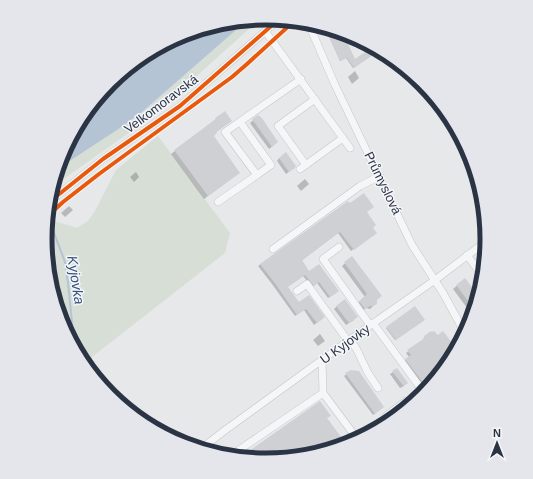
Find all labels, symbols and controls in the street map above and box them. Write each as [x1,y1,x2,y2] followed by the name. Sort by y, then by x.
[121,71,201,137] street label: Velkomoravská
[361,149,405,217] street label: Průmyslová
[64,255,88,306] water label: Kyjovka
[317,321,373,367] street label: U Kyjovky
[477,423,517,463] north arrow
[493,427,501,439] text: N

